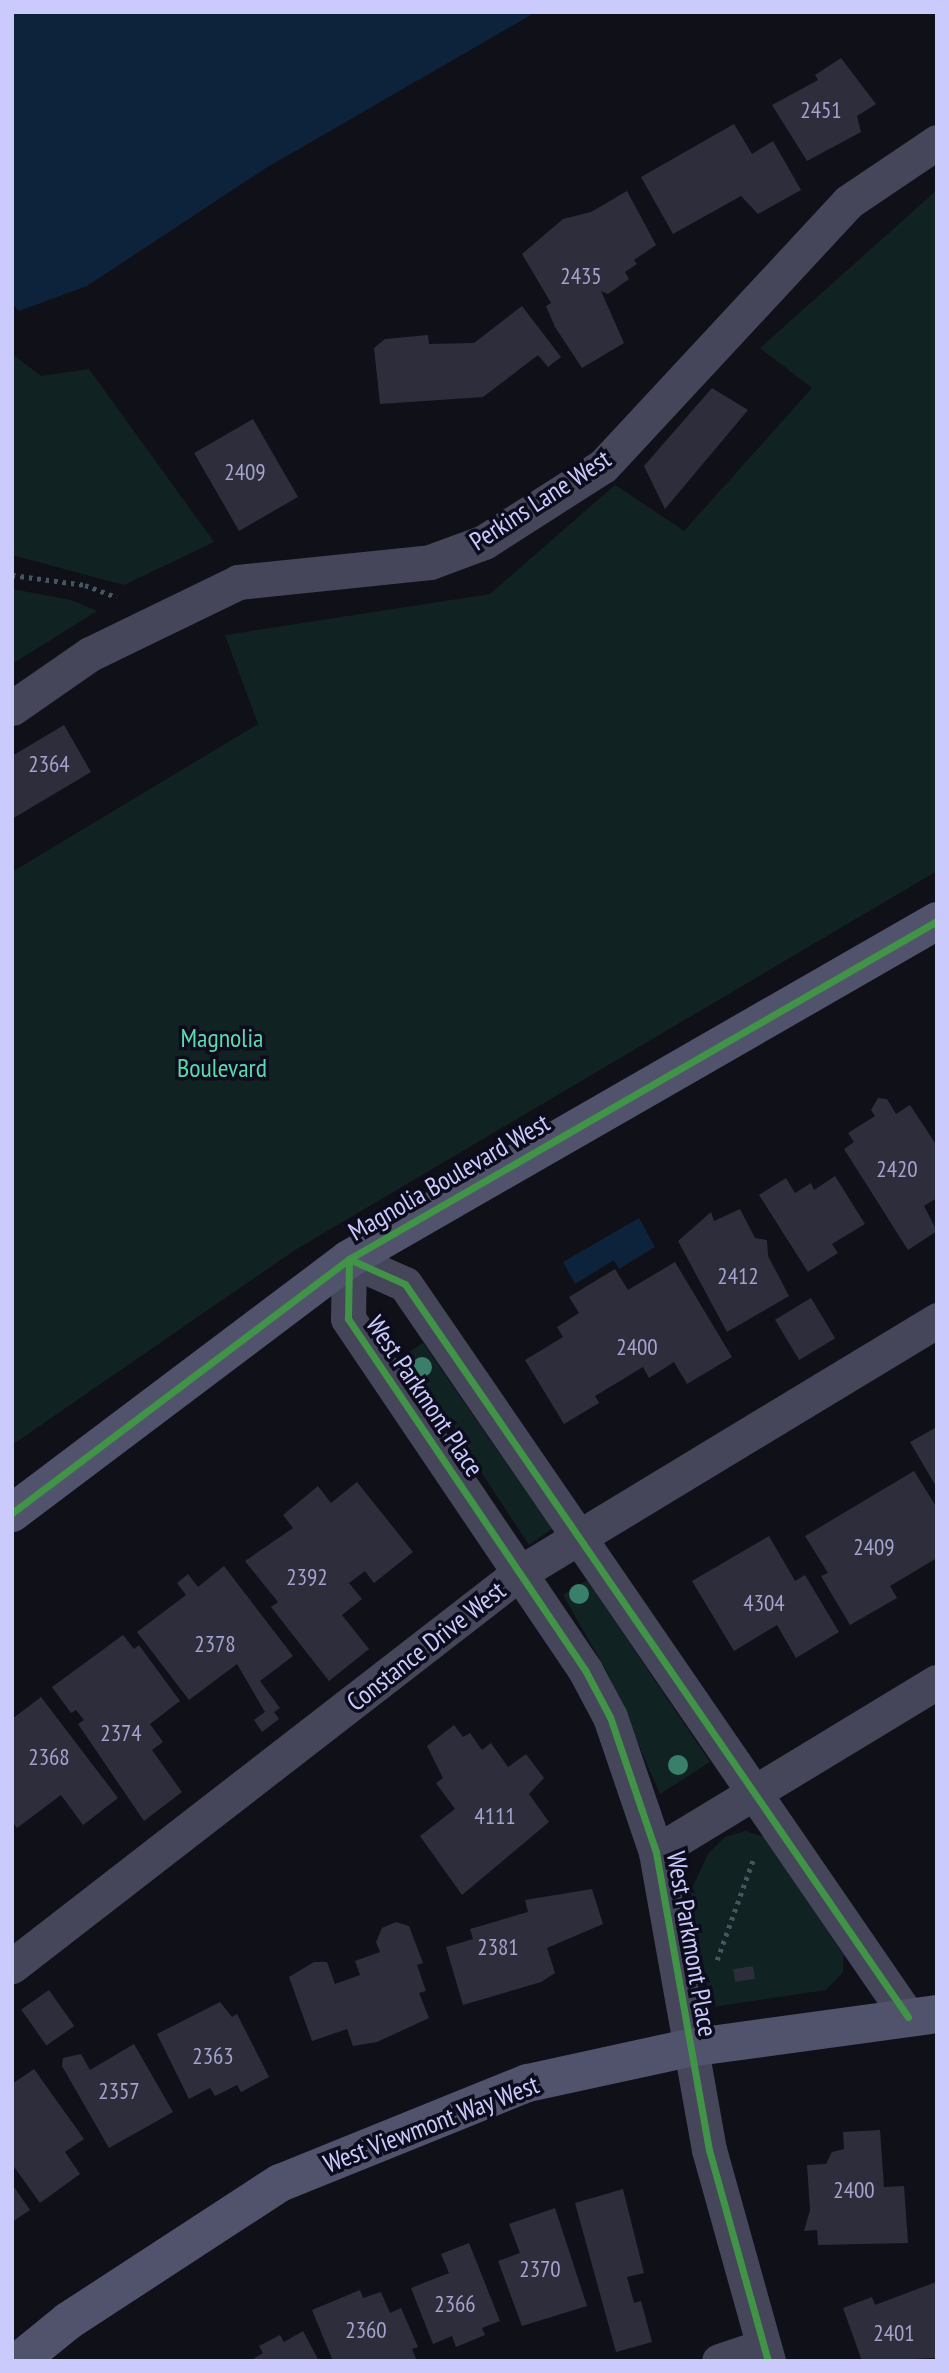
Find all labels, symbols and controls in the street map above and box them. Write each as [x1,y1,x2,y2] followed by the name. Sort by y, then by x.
[800,96,842,124] house number: 2451
[560,262,602,290] house number: 2435
[464,443,616,557] street label: Perkins Lane West
[224,458,266,486] house number: 2409
[28,750,70,778] house number: 2364
[177,1022,267,1084] park label: Magnolia Boulevard
[343,1107,555,1247] street label: Magnolia Boulevard West
[876,1155,918,1183] house number: 2420
[717,1262,759,1290] house number: 2412
[360,1310,490,1482] street label: West Parkmont Place
[616,1333,658,1361] house number: 2400
[853,1533,895,1561] house number: 2409
[286,1563,328,1591] house number: 2392
[341,1574,511,1718] street label: Constance Drive West
[743,1589,785,1617] house number: 4304
[194,1630,236,1658] house number: 2378
[100,1719,142,1747] house number: 2374
[28,1743,70,1771] house number: 2368
[474,1802,516,1830] house number: 4111
[660,1849,724,2039] street label: West Parkmont Place
[477,1933,519,1961] house number: 2381
[192,2042,234,2070] house number: 2363
[318,2068,544,2180] street label: West Viewmont Way West
[98,2077,140,2105] house number: 2357
[833,2176,875,2204] house number: 2400
[519,2255,561,2283] house number: 2370
[434,2290,476,2318] house number: 2366
[345,2316,387,2344] house number: 2360
[873,2319,915,2347] house number: 2401

